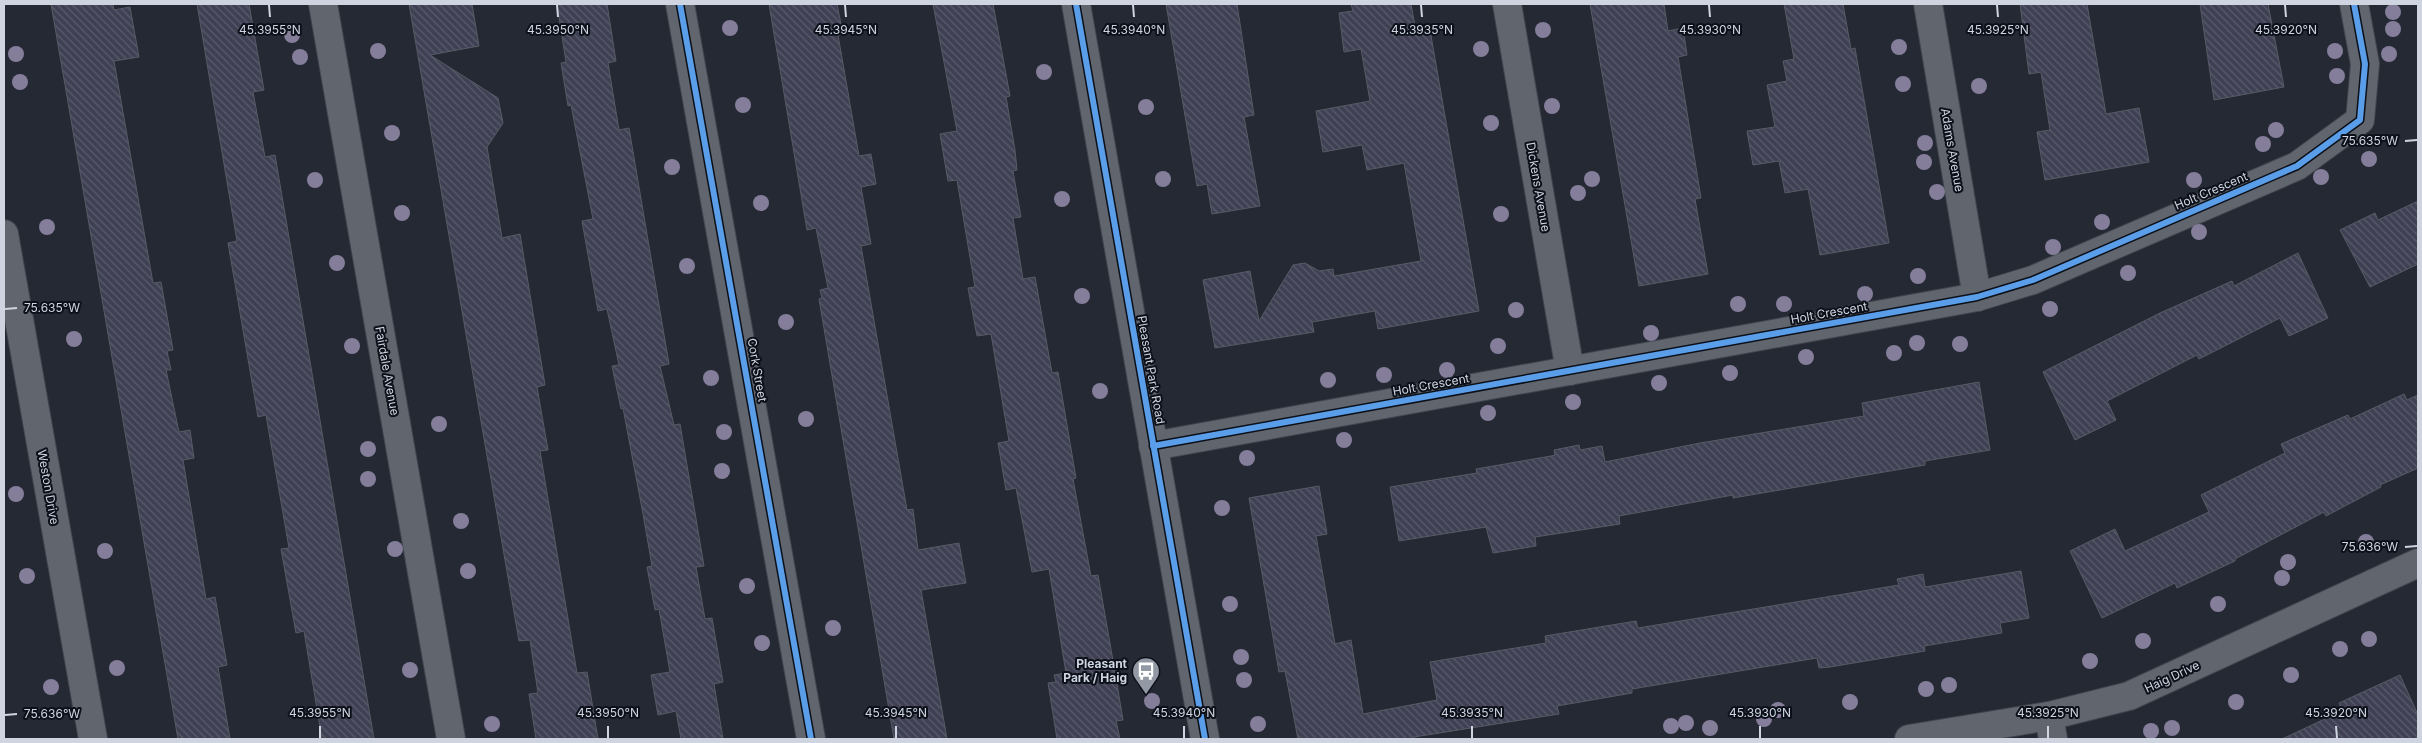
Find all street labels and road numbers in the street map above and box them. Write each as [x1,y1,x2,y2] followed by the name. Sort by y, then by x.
[1938,107,1967,193] street label: Adams Avenue
[1523,141,1554,233] street label: Dickens Avenue
[2172,168,2250,213] street label: Holt Crescent
[1789,298,1869,327] street label: Holt Crescent
[1135,314,1168,425] street label: Pleasant Park Road
[372,325,403,417] street label: Fairdale Avenue
[745,337,770,403] street label: Cork Street
[1391,370,1471,399] street label: Holt Crescent
[35,448,62,526] street label: Weston Drive
[2142,657,2202,696] street label: Haig Drive

